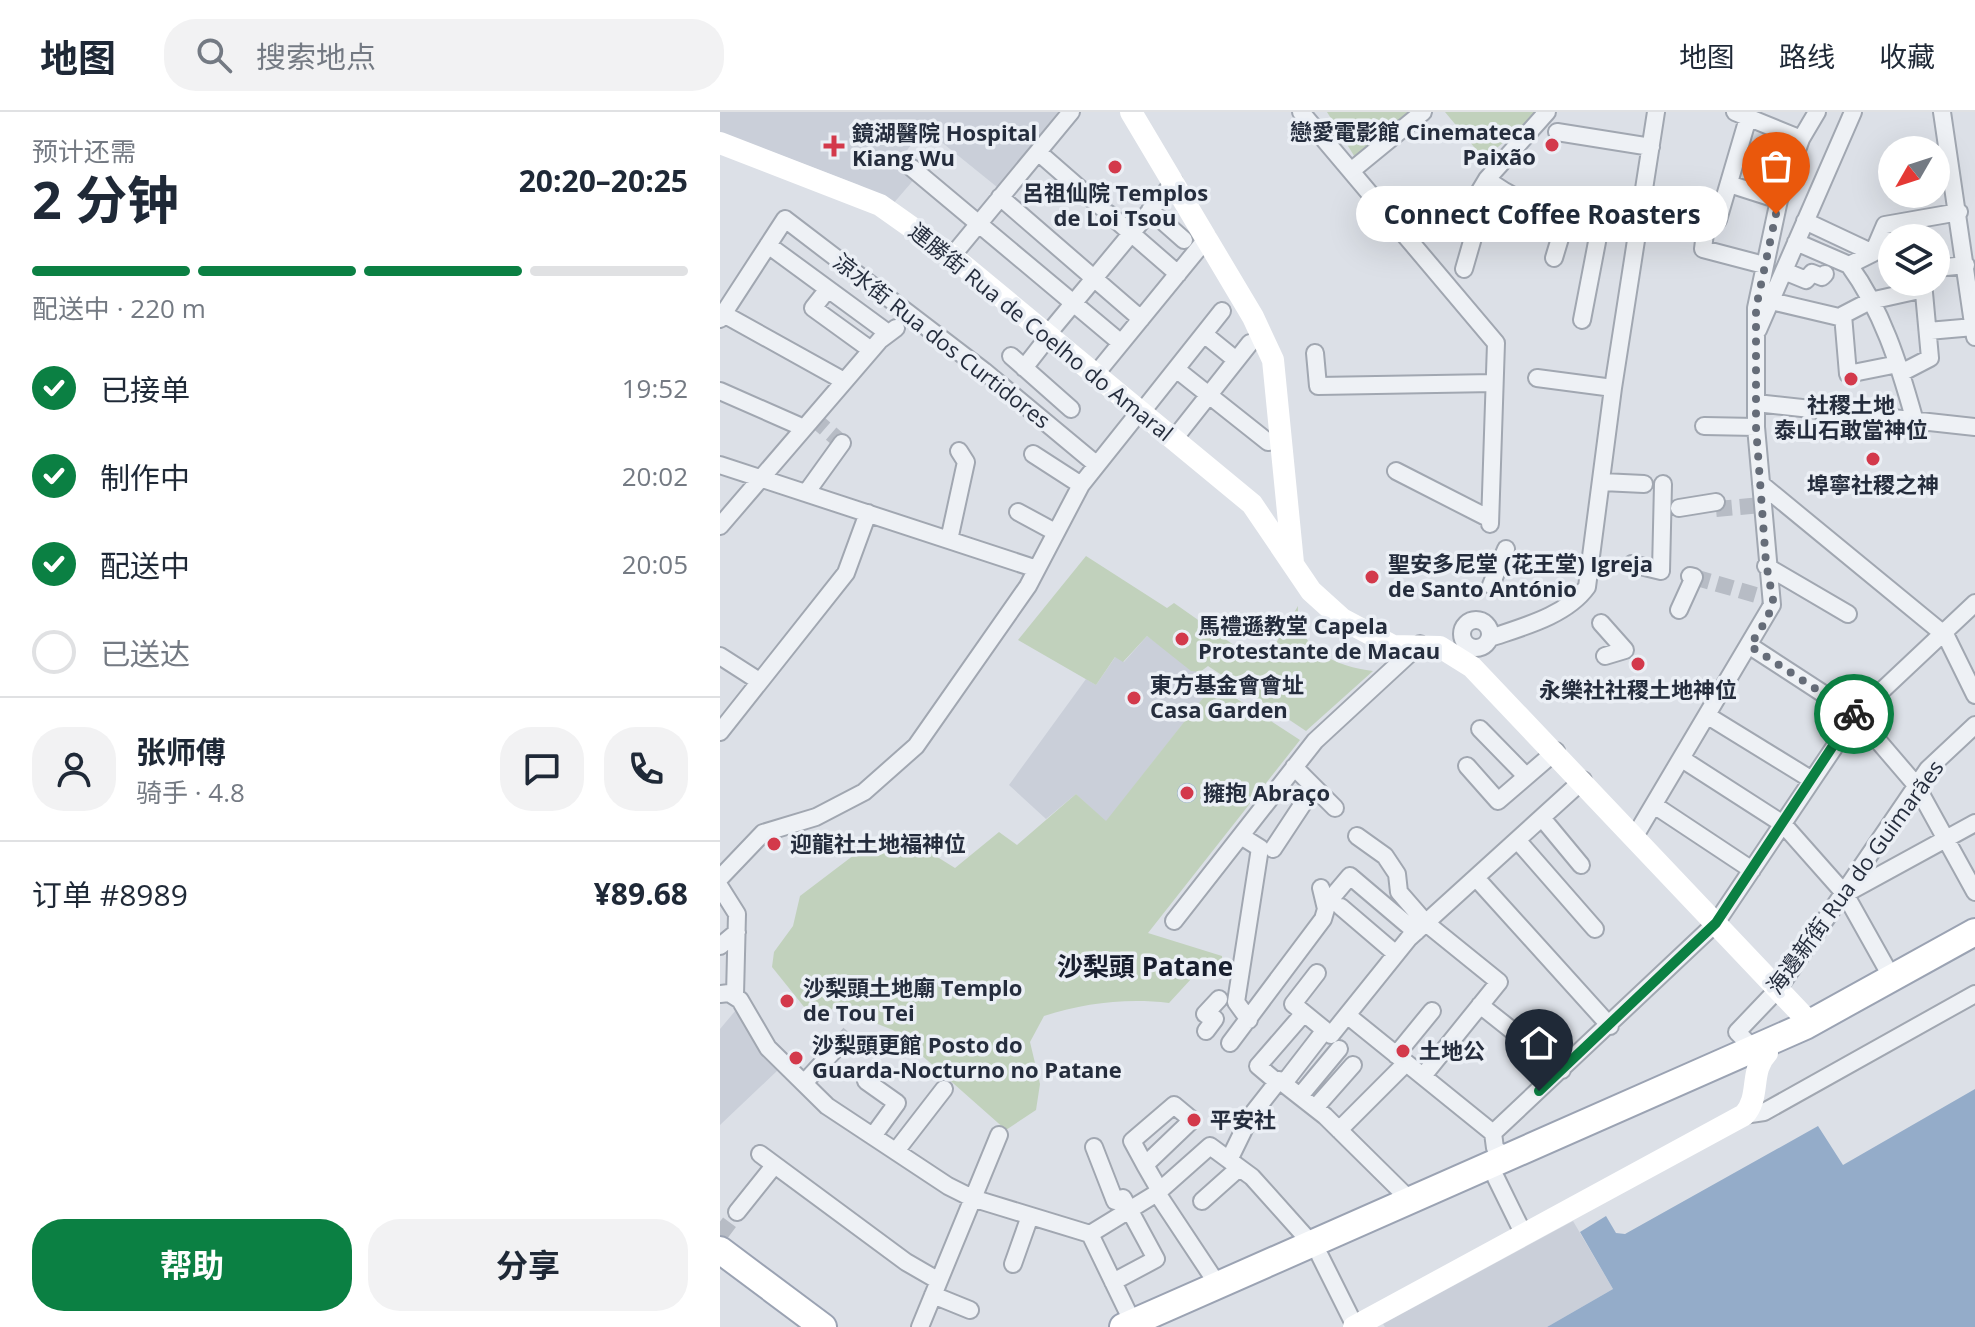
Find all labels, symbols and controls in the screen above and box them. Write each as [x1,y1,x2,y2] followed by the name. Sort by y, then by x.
[164,19,724,91] search box
[40,31,116,83] text: 地图
[192,33,236,77] icon: search
[256,36,376,77] text: 搜索地点
[1679,37,1735,75] text: 地图
[1779,37,1835,75] text: 路线
[1879,37,1935,75] text: 收藏
[1290,116,1536,171] place label: 戀愛電影館 Cinemateca Paixão
[852,117,1037,172] place label: 鏡湖醫院 Hospital Kiang Wu
[1742,132,1810,214] pin
[32,133,136,169] text: 预计还需
[823,135,845,157] marker: 鏡湖醫院 Hospital Kiang Wu
[1543,136,1561,154] marker: 戀愛電影館 Cinemateca Paixão
[1878,136,1950,208] north arrow
[1878,136,1950,296] map controls
[1754,144,1798,188] icon: bag
[1106,158,1124,176] marker: 呂祖仙院 Templos de Loi Tsou
[519,160,688,201] text: 20:20–20:25
[32,163,179,234] text: 2 分钟
[1022,177,1208,232] place label: 呂祖仙院 Templos de Loi Tsou
[1356,186,1728,242] callout: Connect Coffee Roasters
[1383,196,1701,232] text: Connect Coffee Roasters
[903,215,1180,447] street label: 連勝街 Rua de Coelho do Amaral
[1878,224,1950,296] button: layers
[828,246,1057,434] street label: 涼水街 Rua dos Curtidores
[32,290,206,326] text: 配送中 · 220 m
[32,366,76,410] icon: check
[100,369,190,410] text: 已接单
[622,370,688,406] text: 19:52
[1842,370,1860,388] marker: 社稷土地 泰山石敢當神位
[1774,389,1928,444] place label: 社稷土地 泰山石敢當神位
[1864,450,1882,468] marker: 埠寧社稷之神
[32,454,76,498] icon: check
[100,457,190,498] text: 制作中
[622,458,688,494] text: 20:02
[1807,469,1939,499] place label: 埠寧社稷之神
[32,542,76,586] icon: check
[100,545,190,586] text: 配送中
[622,546,688,582] text: 20:05
[1388,548,1653,603] place label: 聖安多尼堂 (花王堂) Igreja de Santo António
[1363,568,1381,586] marker: 聖安多尼堂 (花王堂) Igreja de Santo António
[1198,610,1440,665] place label: 馬禮遜教堂 Capela Protestante de Macau
[1173,630,1191,648] marker: 馬禮遜教堂 Capela Protestante de Macau
[100,633,190,674] text: 已送达
[1629,655,1647,673] marker: 永樂社社稷土地神位
[1150,669,1304,724] place label: 東方基金會會址 Casa Garden
[1539,674,1737,704] place label: 永樂社社稷土地神位
[1814,674,1894,754] courier
[1125,689,1143,707] marker: 東方基金會會址 Casa Garden
[1832,692,1876,736] icon: bike
[32,727,116,811] button: person
[500,727,584,811] button: chat
[604,727,688,811] button: phone
[136,731,226,772] text: 张师傅
[1759,753,1949,1000] street label: 海邊新街 Rua do Guimarães
[136,774,245,810] text: 骑手 · 4.8
[1203,777,1330,807] place label: 擁抱 Abraço
[1178,784,1196,802] marker: 擁抱 Abraço
[790,828,966,858] place label: 迎龍社土地福神位
[765,835,783,853] marker: 迎龍社土地福神位
[594,873,688,914] text: ¥89.68
[32,874,188,915] text: 订单 #8989
[1057,948,1233,984] district label: 沙梨頭 Patane
[803,972,1022,1027] place label: 沙梨頭土地廟 Templo de Tou Tei
[778,992,796,1010] marker: 沙梨頭土地廟 Templo de Tou Tei
[1505,1009,1573,1091] pin
[1517,1021,1561,1065] icon: home
[812,1029,1122,1084] place label: 沙梨頭更館 Posto do Guarda-Nocturno no Patane
[1419,1035,1485,1065] place label: 土地公
[1394,1042,1412,1060] marker: 土地公
[787,1049,805,1067] marker: 沙梨頭更館 Posto do Guarda-Nocturno no Patane
[1210,1104,1276,1134] place label: 平安社
[1185,1111,1203,1129] marker: 平安社
[32,1219,352,1311] button: 帮助
[368,1219,688,1311] button: 分享

